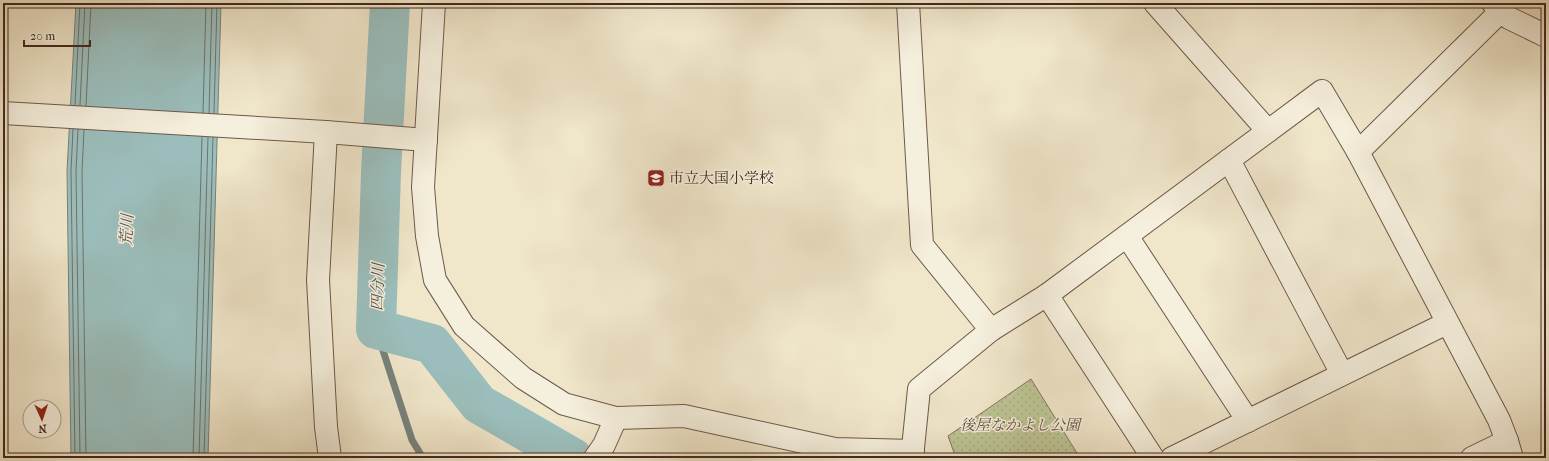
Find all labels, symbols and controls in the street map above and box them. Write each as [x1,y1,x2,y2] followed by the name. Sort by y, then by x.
[24,22,90,48] scale bar
[30,29,55,43] text: 20 m
[646,168,666,188] school or university icon: 市立大国小学校
[669,169,774,187] place label: 市立大国小学校
[116,212,137,247] water label: 荒川
[367,261,388,311] water label: 四分川
[22,399,62,439] north arrow
[960,416,1083,434] park label: 後屋なかよし公園
[37,422,47,435] text: N

